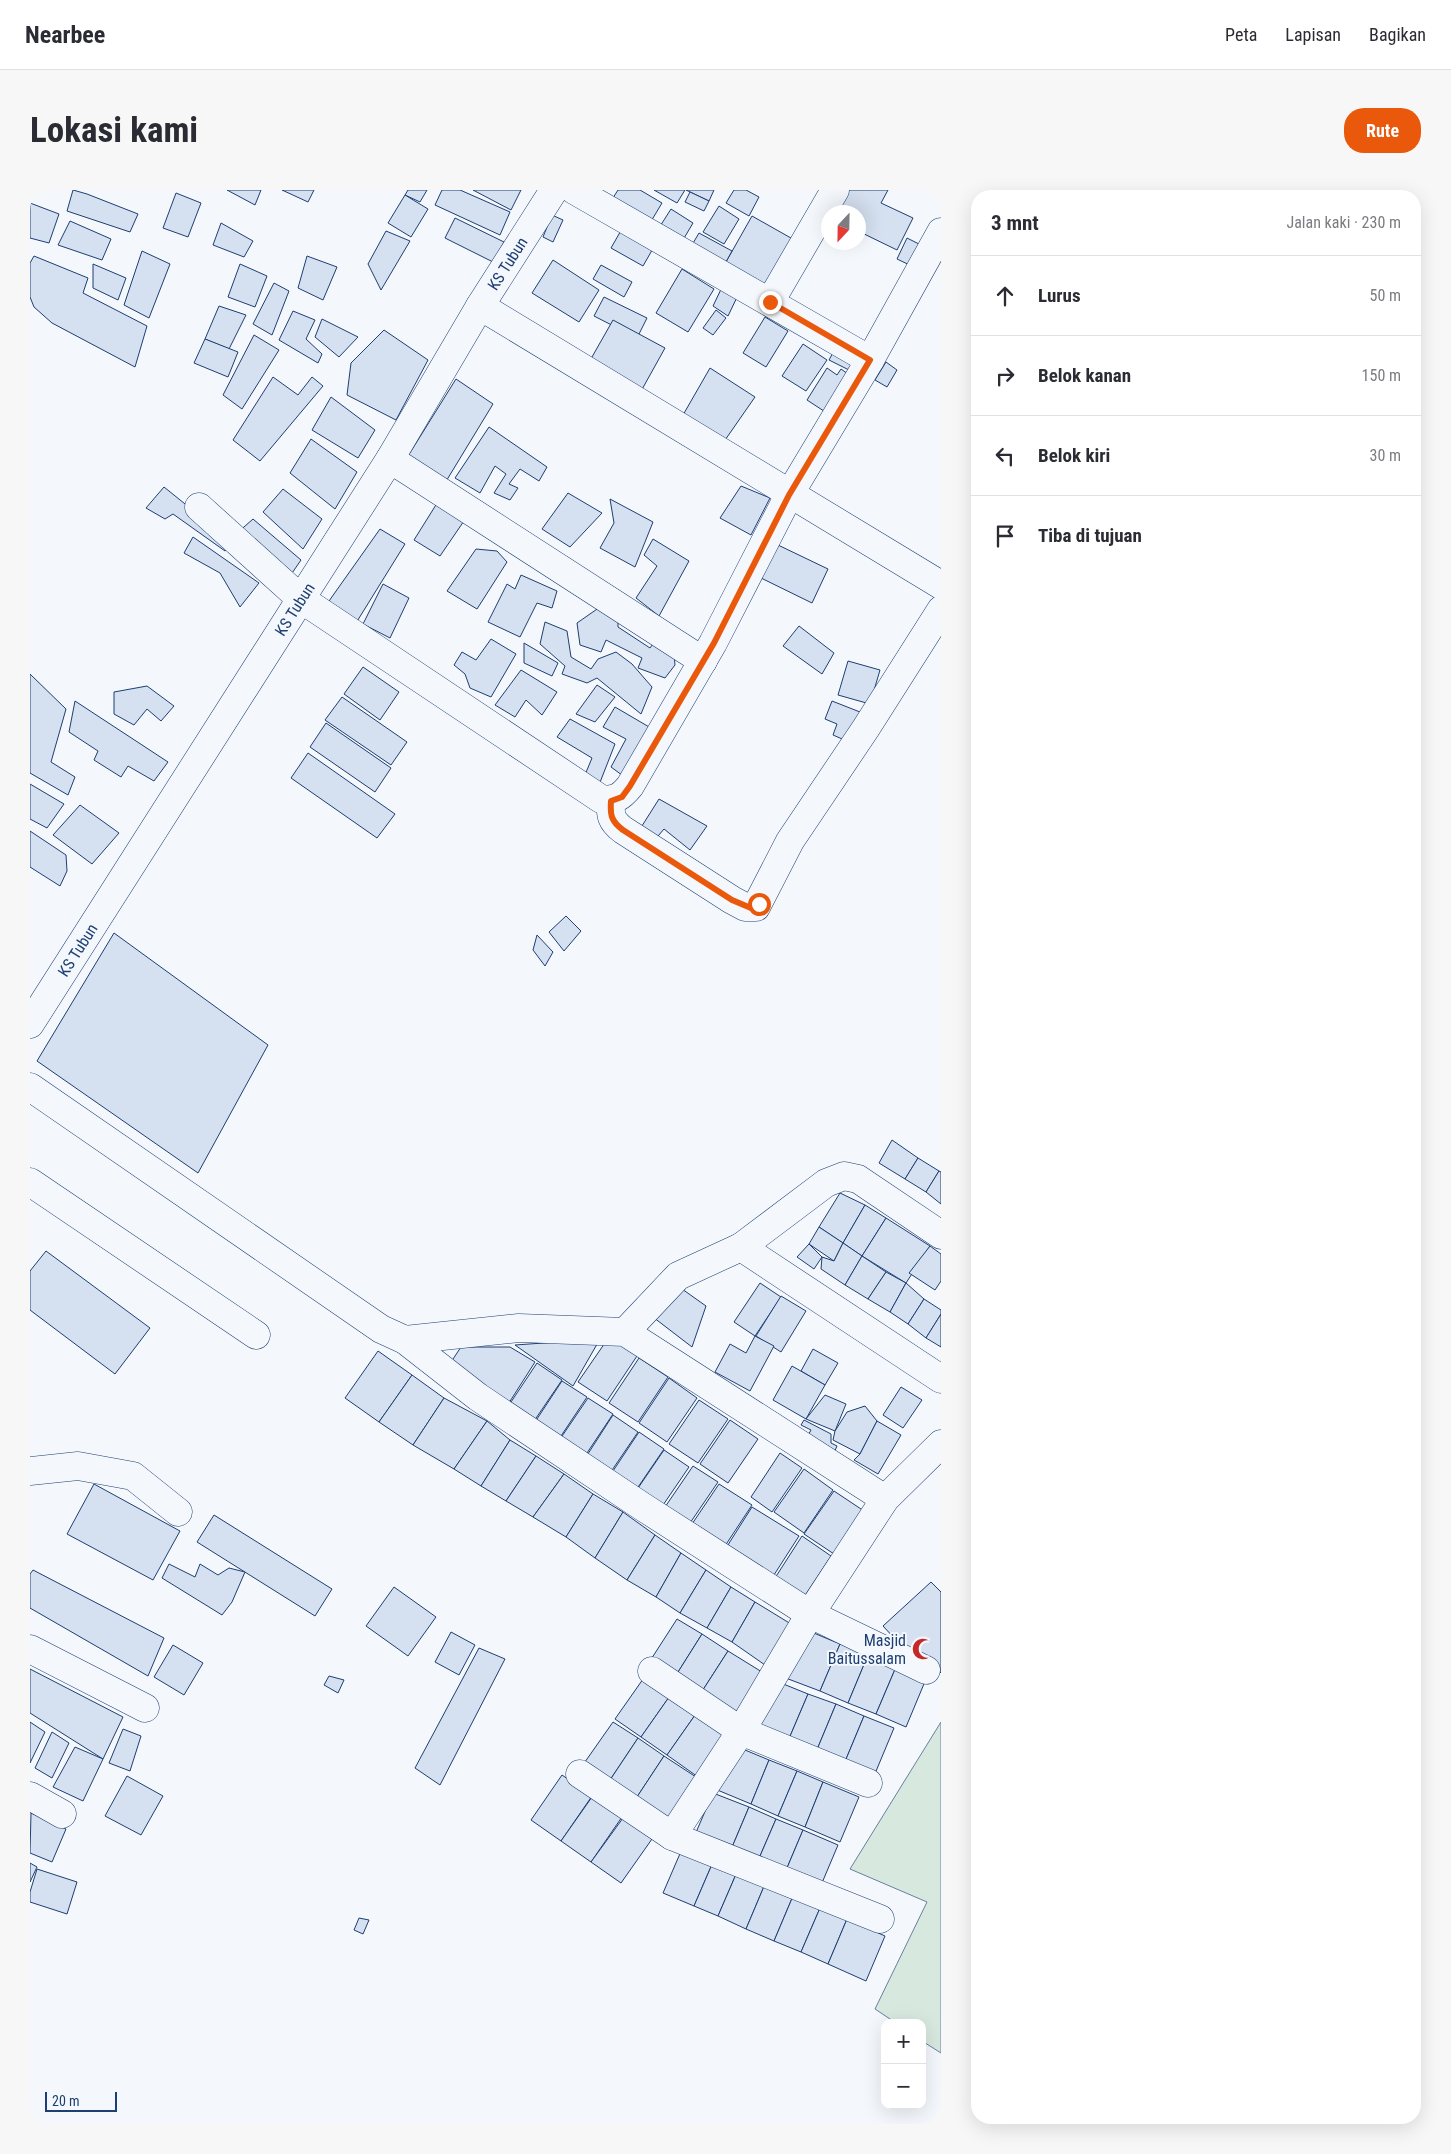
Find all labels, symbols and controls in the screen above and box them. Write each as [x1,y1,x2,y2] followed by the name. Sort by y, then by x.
[25,21,105,49] text: Nearbee
[1225,24,1257,45] text: Peta
[1285,24,1341,45] text: Lapisan
[1369,24,1426,45] text: Bagikan
[1344,108,1421,153] button: Rute
[30,110,198,151] text: Lokasi kami
[821,205,866,250] north arrow
[991,211,1039,235] text: 3 mnt
[1286,213,1401,232] text: Jalan kaki · 230 m
[483,233,531,293] street label: KS Tubun
[991,282,1019,310] icon: ahead
[1038,284,1081,307] text: Lurus
[1369,286,1401,305] text: 50 m
[759,291,782,314] route end
[991,362,1019,390] icon: right
[1038,364,1131,387] text: Belok kanan
[1362,366,1401,385] text: 150 m
[991,442,1019,470] icon: left
[1038,444,1110,467] text: Belok kiri
[1369,446,1401,465] text: 30 m
[991,522,1019,550] icon: arrive
[1038,524,1142,547] text: Tiba di tujuan
[270,579,318,639] street label: KS Tubun
[748,893,771,916] route start
[53,920,101,980] street label: KS Tubun
[828,1631,906,1668] place label: Masjid Baitussalam
[910,1636,936,1662] mosque icon: Masjid Baitussalam
[881,2019,926,2109] map controls
[881,2019,926,2064] button: +
[881,2064,926,2109] button: −
[45,2089,118,2112] scale bar
[52,2093,80,2109] text: 20 m

